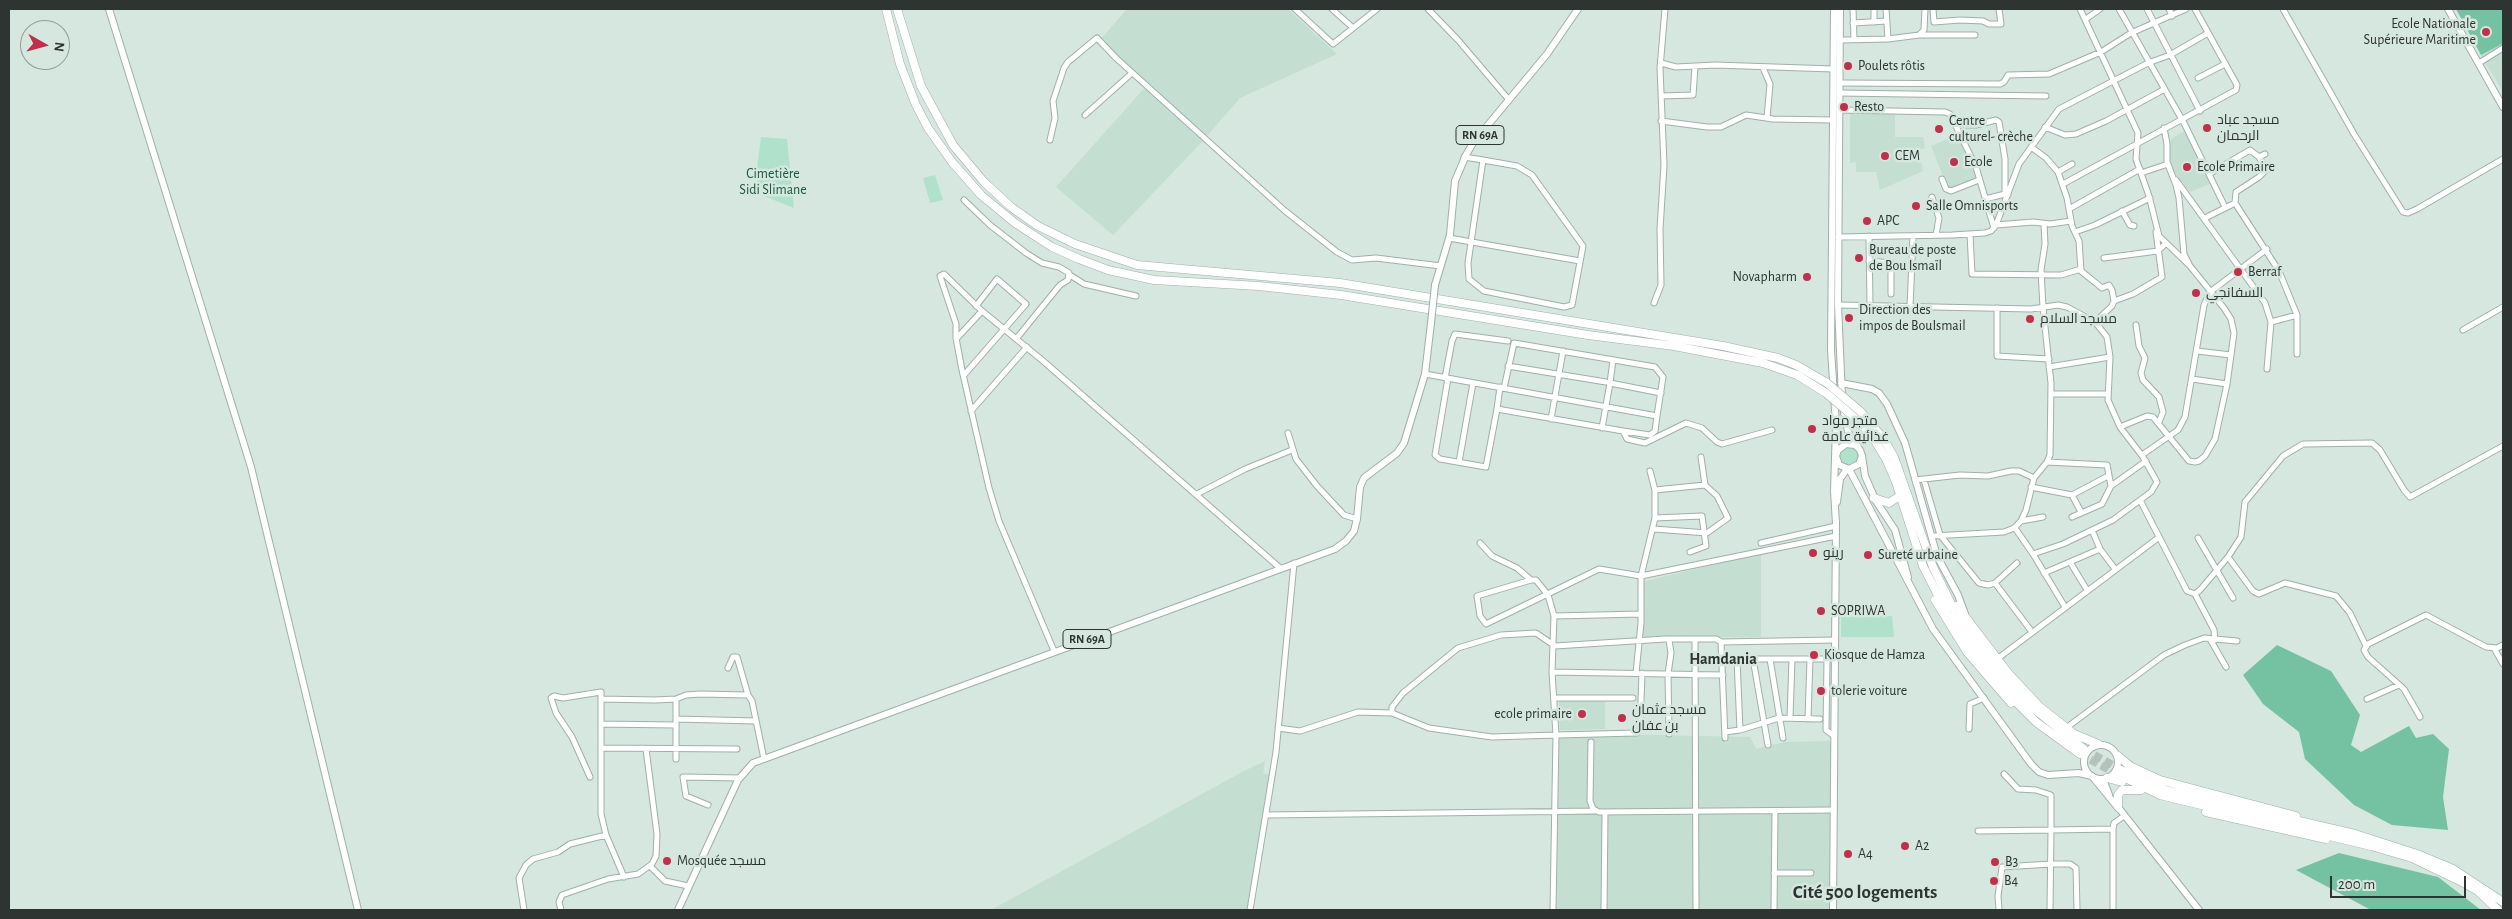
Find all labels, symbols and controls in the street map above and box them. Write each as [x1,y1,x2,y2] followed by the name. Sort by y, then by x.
[2363,16,2476,48] place label: Ecole Nationale Supérieure Maritime
[20,20,70,70] north arrow
[2480,26,2492,38] marker: Ecole Nationale Supérieure Maritime
[51,41,66,52] text: N
[1858,58,1925,74] place label: Poulets rôtis
[1842,60,1854,72] marker: Poulets rôtis
[1854,99,1884,115] place label: Resto
[1838,101,1850,113] marker: Resto
[2217,112,2280,144] place label: مسجد عباد الرحمان
[1949,113,2033,146] place label: Centre culturel- crèche
[2201,122,2213,134] marker: مسجد عباد الرحمان
[1933,123,1945,135] marker: Centre culturel- crèche
[1456,126,1504,144] road number: RN 69A
[1895,148,1920,164] place label: CEM
[1879,150,1891,162] marker: CEM
[1964,154,1993,170] place label: Ecole
[1948,156,1960,168] marker: Ecole
[2197,159,2275,175] place label: Ecole Primaire
[2181,161,2193,173] marker: Ecole Primaire
[739,166,807,198] park label: Cimetière Sidi Slimane
[1926,198,2018,214] place label: Salle Omnisports
[1910,200,1922,212] marker: Salle Omnisports
[1877,213,1900,229] place label: APC
[1861,215,1873,227] marker: APC
[1869,242,1956,274] place label: Bureau de poste de Bou Ismaïl
[1853,252,1865,264] marker: Bureau de poste de Bou Ismaïl
[2248,264,2281,280] place label: Berraf
[2232,266,2244,278] marker: Berraf
[1732,269,1797,285] place label: Novapharm
[1801,271,1813,283] marker: Novapharm
[2206,285,2263,301] place label: السفانجي
[2190,287,2202,299] marker: السفانجي
[1859,302,1966,334] place label: Direction des impos de BouIsmail
[2040,311,2117,327] place label: مسجد السلام
[1843,312,1855,324] marker: Direction des impos de BouIsmail
[2024,313,2036,325] marker: مسجد السلام
[1822,413,1889,446] place label: متجر مواد غذائية عامة
[1806,423,1818,435] marker: متجر مواد غذائية عامة
[1823,545,1844,561] place label: رينو
[1807,547,1819,559] marker: رينو
[1878,547,1958,563] place label: Sureté urbaine
[1862,549,1874,561] marker: Sureté urbaine
[1831,603,1885,619] place label: SOPRIWA
[1815,605,1827,617] marker: SOPRIWA
[1063,630,1111,648] road number: RN 69A
[1824,647,1925,663] place label: Kiosque de Hamza
[1689,649,1757,669] district label: Hamdania
[1808,649,1820,661] marker: Kiosque de Hamza
[1831,683,1907,699] place label: tolerie voiture
[1815,685,1827,697] marker: tolerie voiture
[1632,702,1707,734] place label: مسجد عثمان بن عفان
[1494,706,1572,722] place label: ecole primaire
[1576,708,1588,720] marker: ecole primaire
[1616,712,1628,724] marker: مسجد عثمان بن عفان
[1915,838,1929,854] place label: A2
[1899,840,1911,852] marker: A2
[1858,846,1873,862] place label: A4
[1842,848,1854,860] marker: A4
[677,853,766,869] place label: Mosquée مسجد
[2005,854,2018,870] place label: B3
[661,855,673,867] marker: Mosquée مسجد
[1989,856,2001,868] marker: B3
[2332,866,2468,898] scale bar
[2004,873,2018,889] place label: B4
[1988,875,2000,887] marker: B4
[2338,877,2375,892] text: 200 m
[1793,881,1937,903] district label: Cité 500 logements

